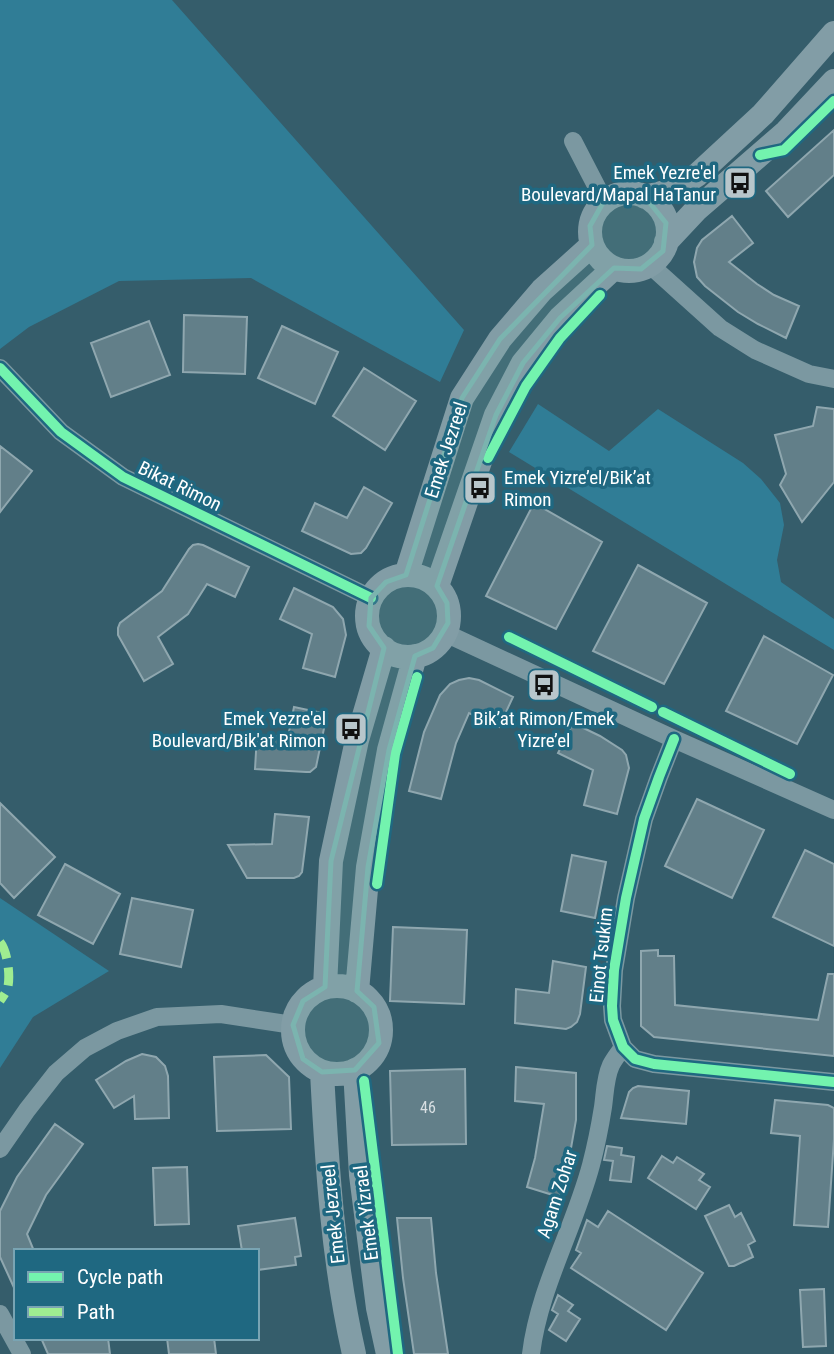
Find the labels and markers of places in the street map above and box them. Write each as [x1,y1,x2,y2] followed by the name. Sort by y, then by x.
[521,161,716,206] place label: Emek Yezre'el Boulevard/Mapal HaTanur
[721,164,759,202] bus stop icon: Emek Yezre'el Boulevard/Mapal HaTanur
[504,466,651,511] place label: Emek Yizre’el/Bik’at Rimon
[461,469,499,507] bus stop icon: Emek Yizre’el/Bik’at Rimon
[525,666,563,704] bus stop icon: Bik’at Rimon/Emek Yizre’el
[152,707,326,752] place label: Emek Yezre'el Boulevard/Bik'at Rimon
[473,707,615,752] place label: Bik’at Rimon/Emek Yizre’el
[332,710,370,748] bus stop icon: Emek Yezre'el Boulevard/Bik'at Rimon

